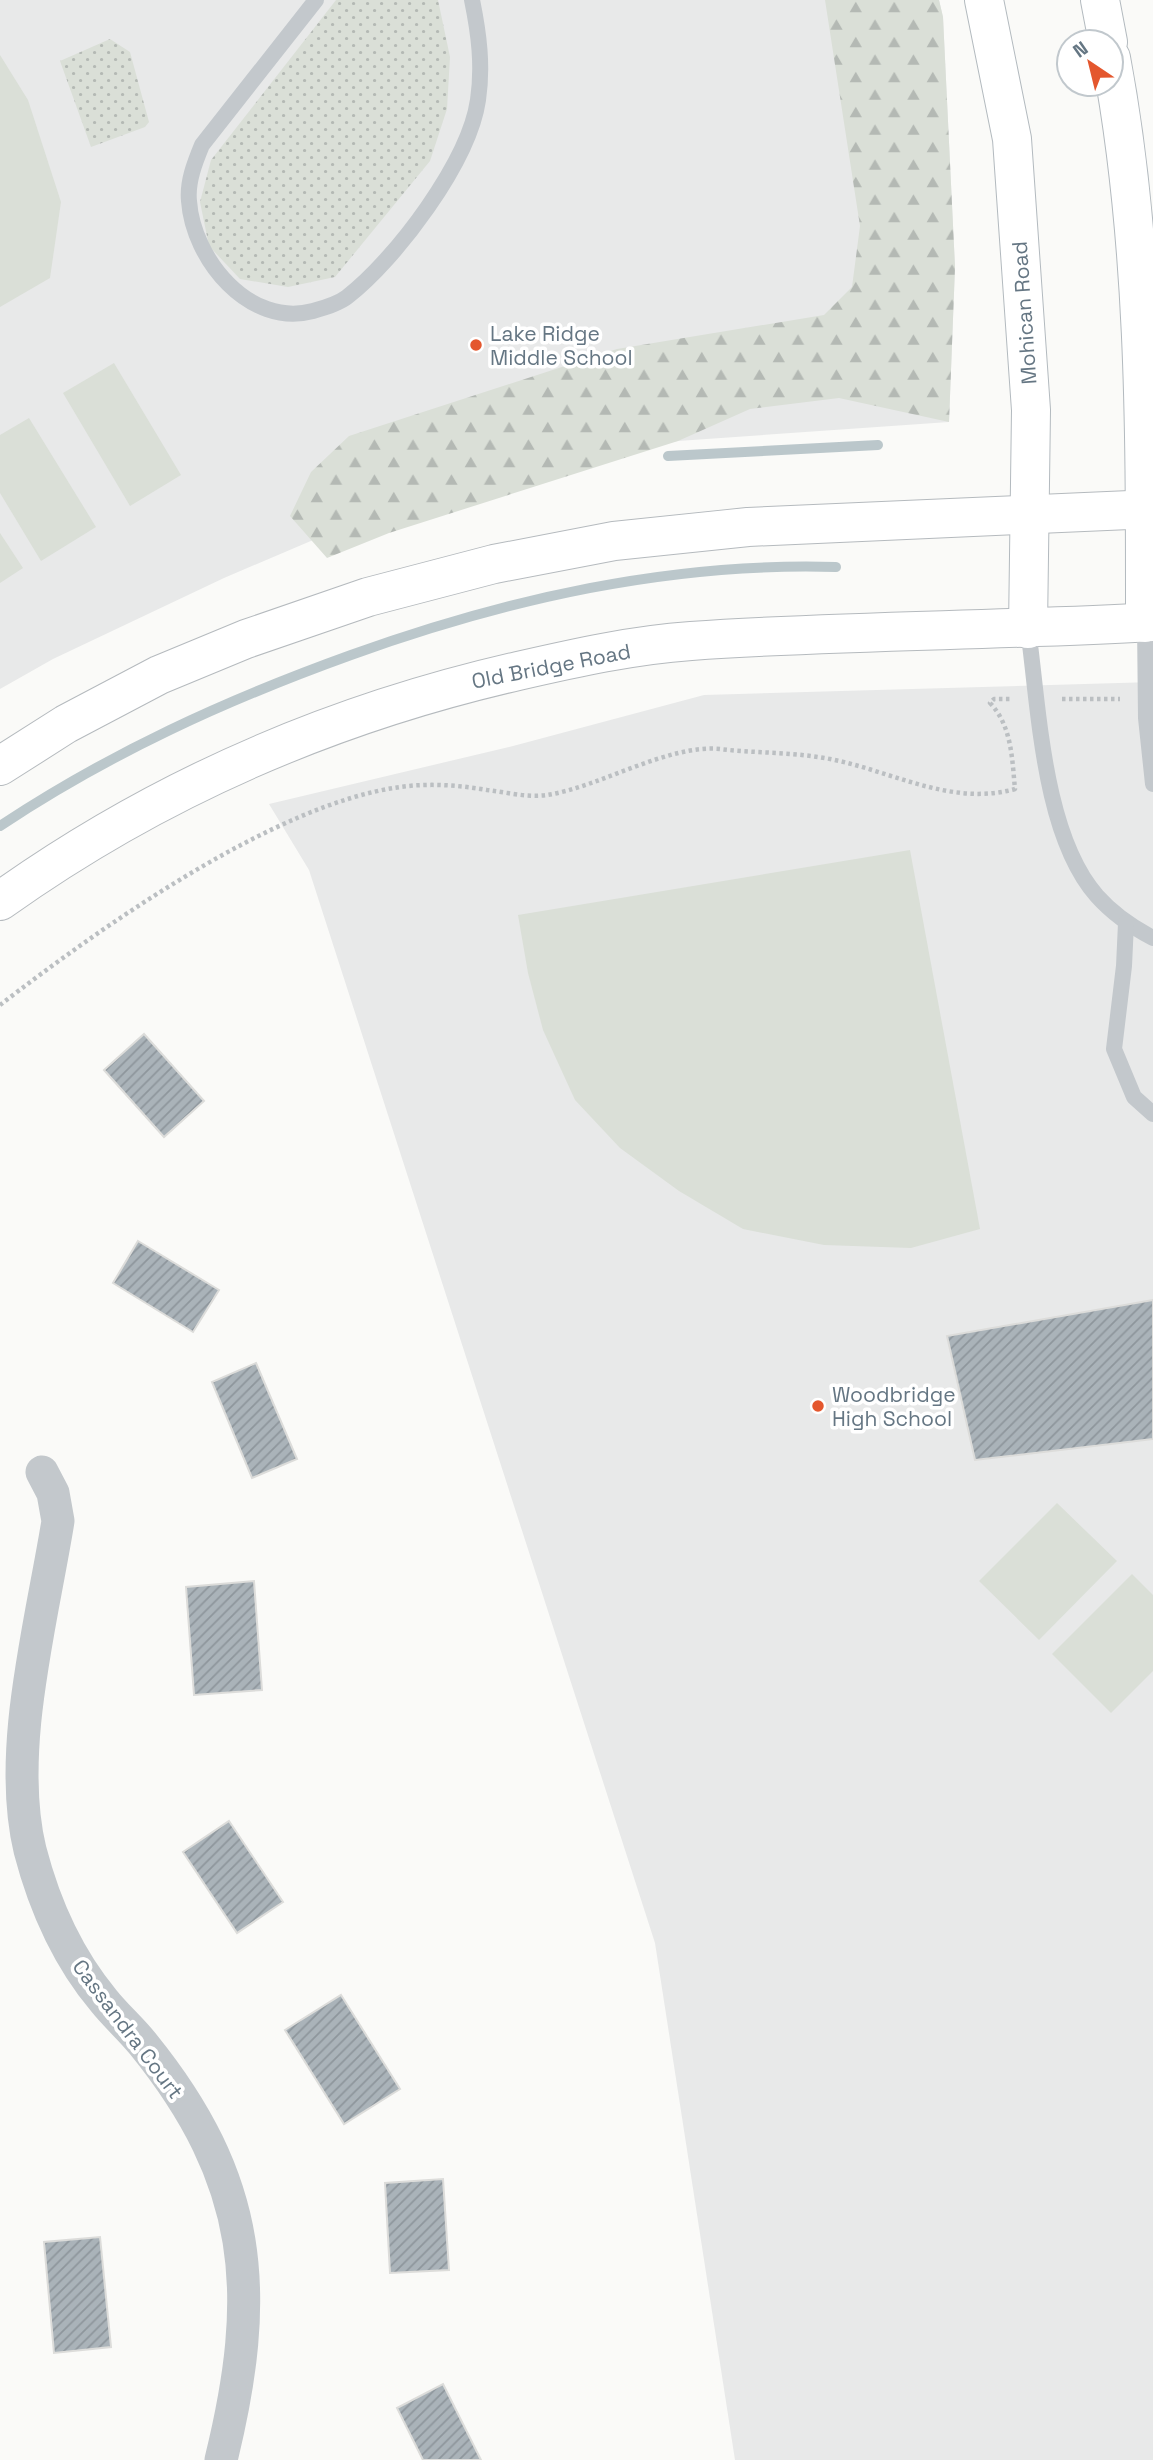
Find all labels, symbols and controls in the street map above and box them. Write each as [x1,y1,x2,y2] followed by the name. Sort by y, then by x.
[1055,28,1125,98] north arrow
[1068,36,1093,63] text: N
[1006,240,1042,386] street label: Mohican Road
[490,320,633,371] place label: Lake Ridge Middle School
[468,337,484,353] marker: Lake Ridge Middle School
[469,637,633,695] street label: Old Bridge Road
[832,1381,956,1432] place label: Woodbridge High School
[810,1398,826,1414] marker: Woodbridge High School
[67,1954,189,2104] street label: Cassandra Court

